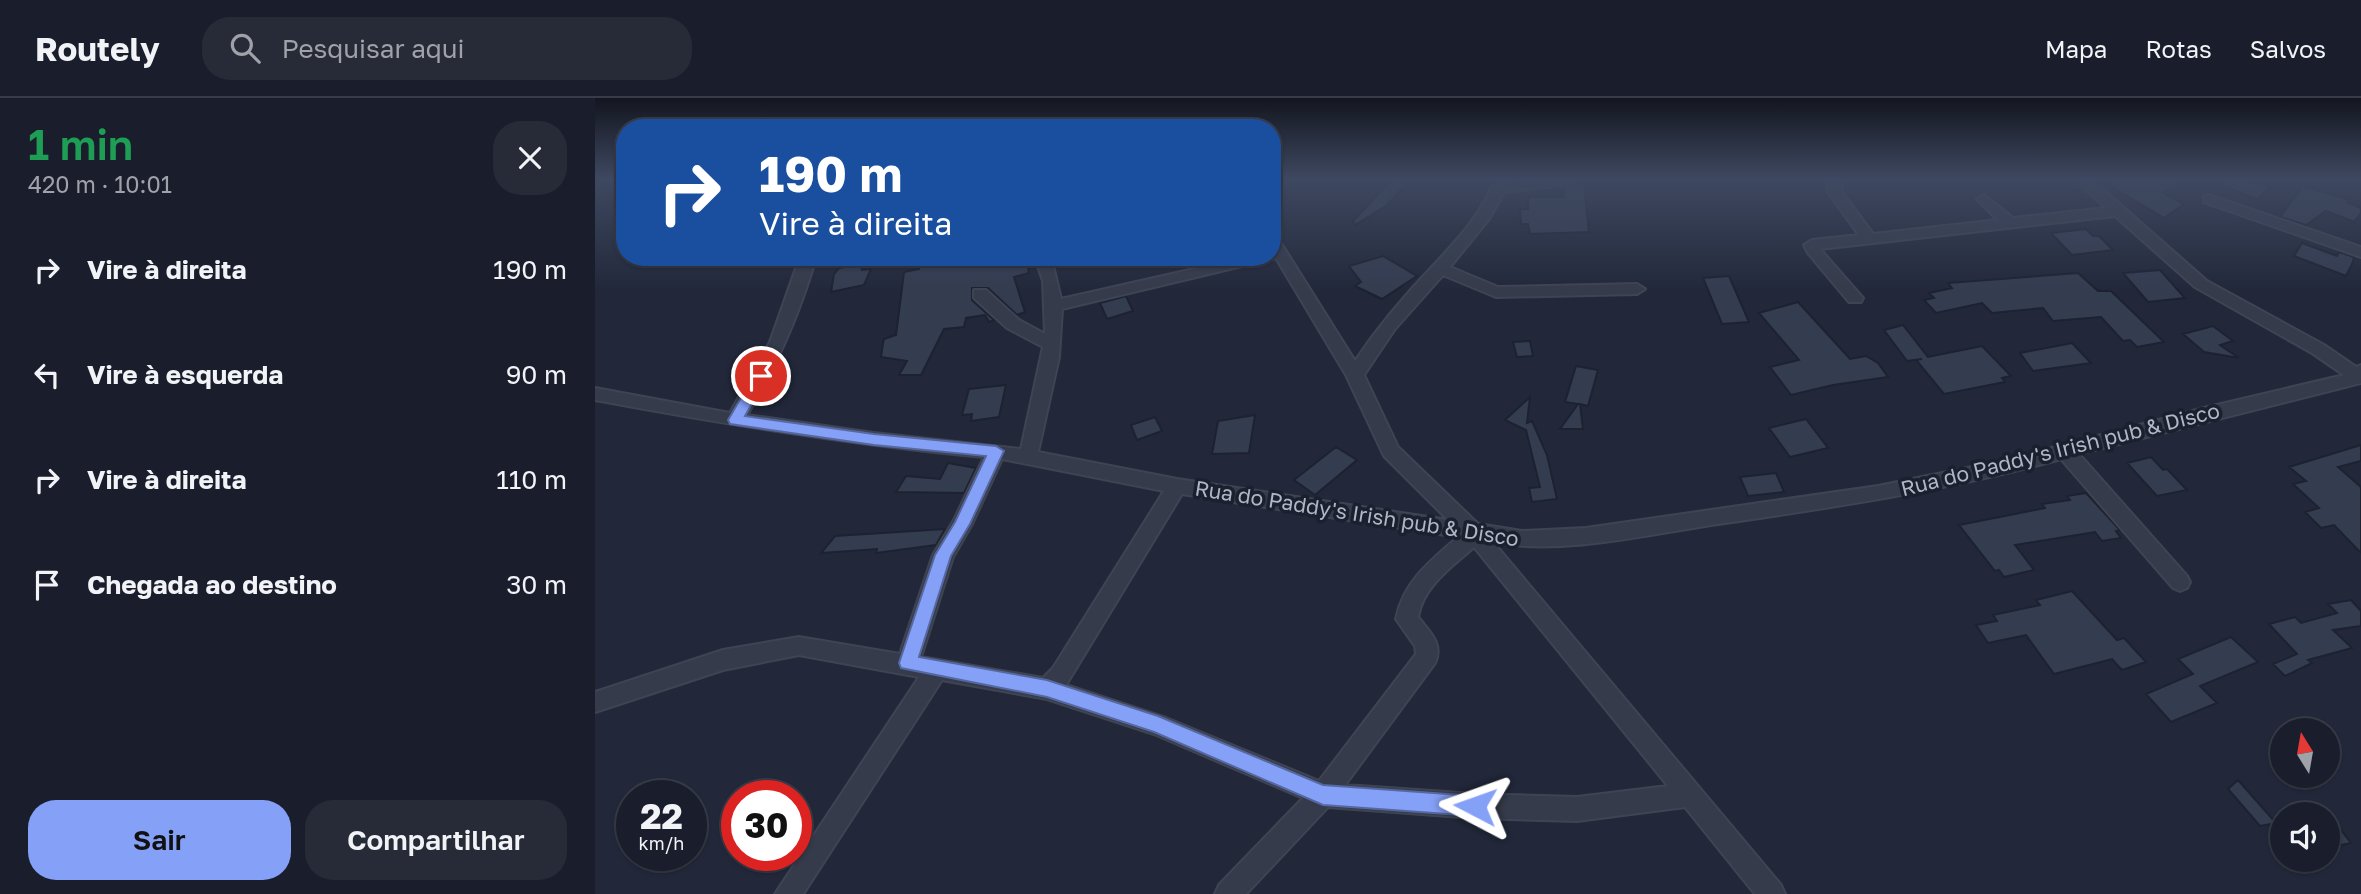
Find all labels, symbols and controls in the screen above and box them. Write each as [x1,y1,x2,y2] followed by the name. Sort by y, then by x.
[202,17,692,80] search box
[35,29,160,68] text: Routely
[226,29,264,67] icon: search
[282,33,465,64] text: Pesquisar aqui
[2045,34,2107,63] text: Mapa
[2145,34,2212,63] text: Rotas
[2250,34,2326,63] text: Salvos
[28,119,133,169] text: 1 min
[493,121,567,195] button: close
[759,144,902,203] text: 190 m
[644,147,735,238] icon: right
[28,170,172,198] text: 420 m · 10:01
[759,204,952,242] text: Vire à direita
[28,251,66,289] icon: right
[87,254,247,285] text: Vire à direita
[493,254,567,285] text: 190 m
[731,346,791,406] pin
[28,356,66,394] icon: left
[742,357,780,395] icon: arrive
[87,359,283,390] text: Vire à esquerda
[506,359,567,390] text: 90 m
[1898,397,2222,501] street label: Rua do Paddy's Irish pub & Disco
[28,461,66,499] icon: right
[87,464,247,495] text: Vire à direita
[496,464,567,495] text: 110 m
[1193,475,1521,551] street label: Rua do Paddy's Irish pub & Disco
[28,566,66,604] icon: arrive
[87,569,337,600] text: Chegada ao destino
[506,569,567,600] text: 30 m
[2270,718,2340,788] north arrow
[2270,718,2340,872] map controls
[1438,769,1512,843] position arrow
[721,780,812,871] speed limit sign: 30
[640,795,683,837] text: 22
[28,800,291,880] button: Sair
[305,800,567,880] button: Compartilhar
[2270,802,2340,872] button: sound
[639,832,684,854] text: km/h

